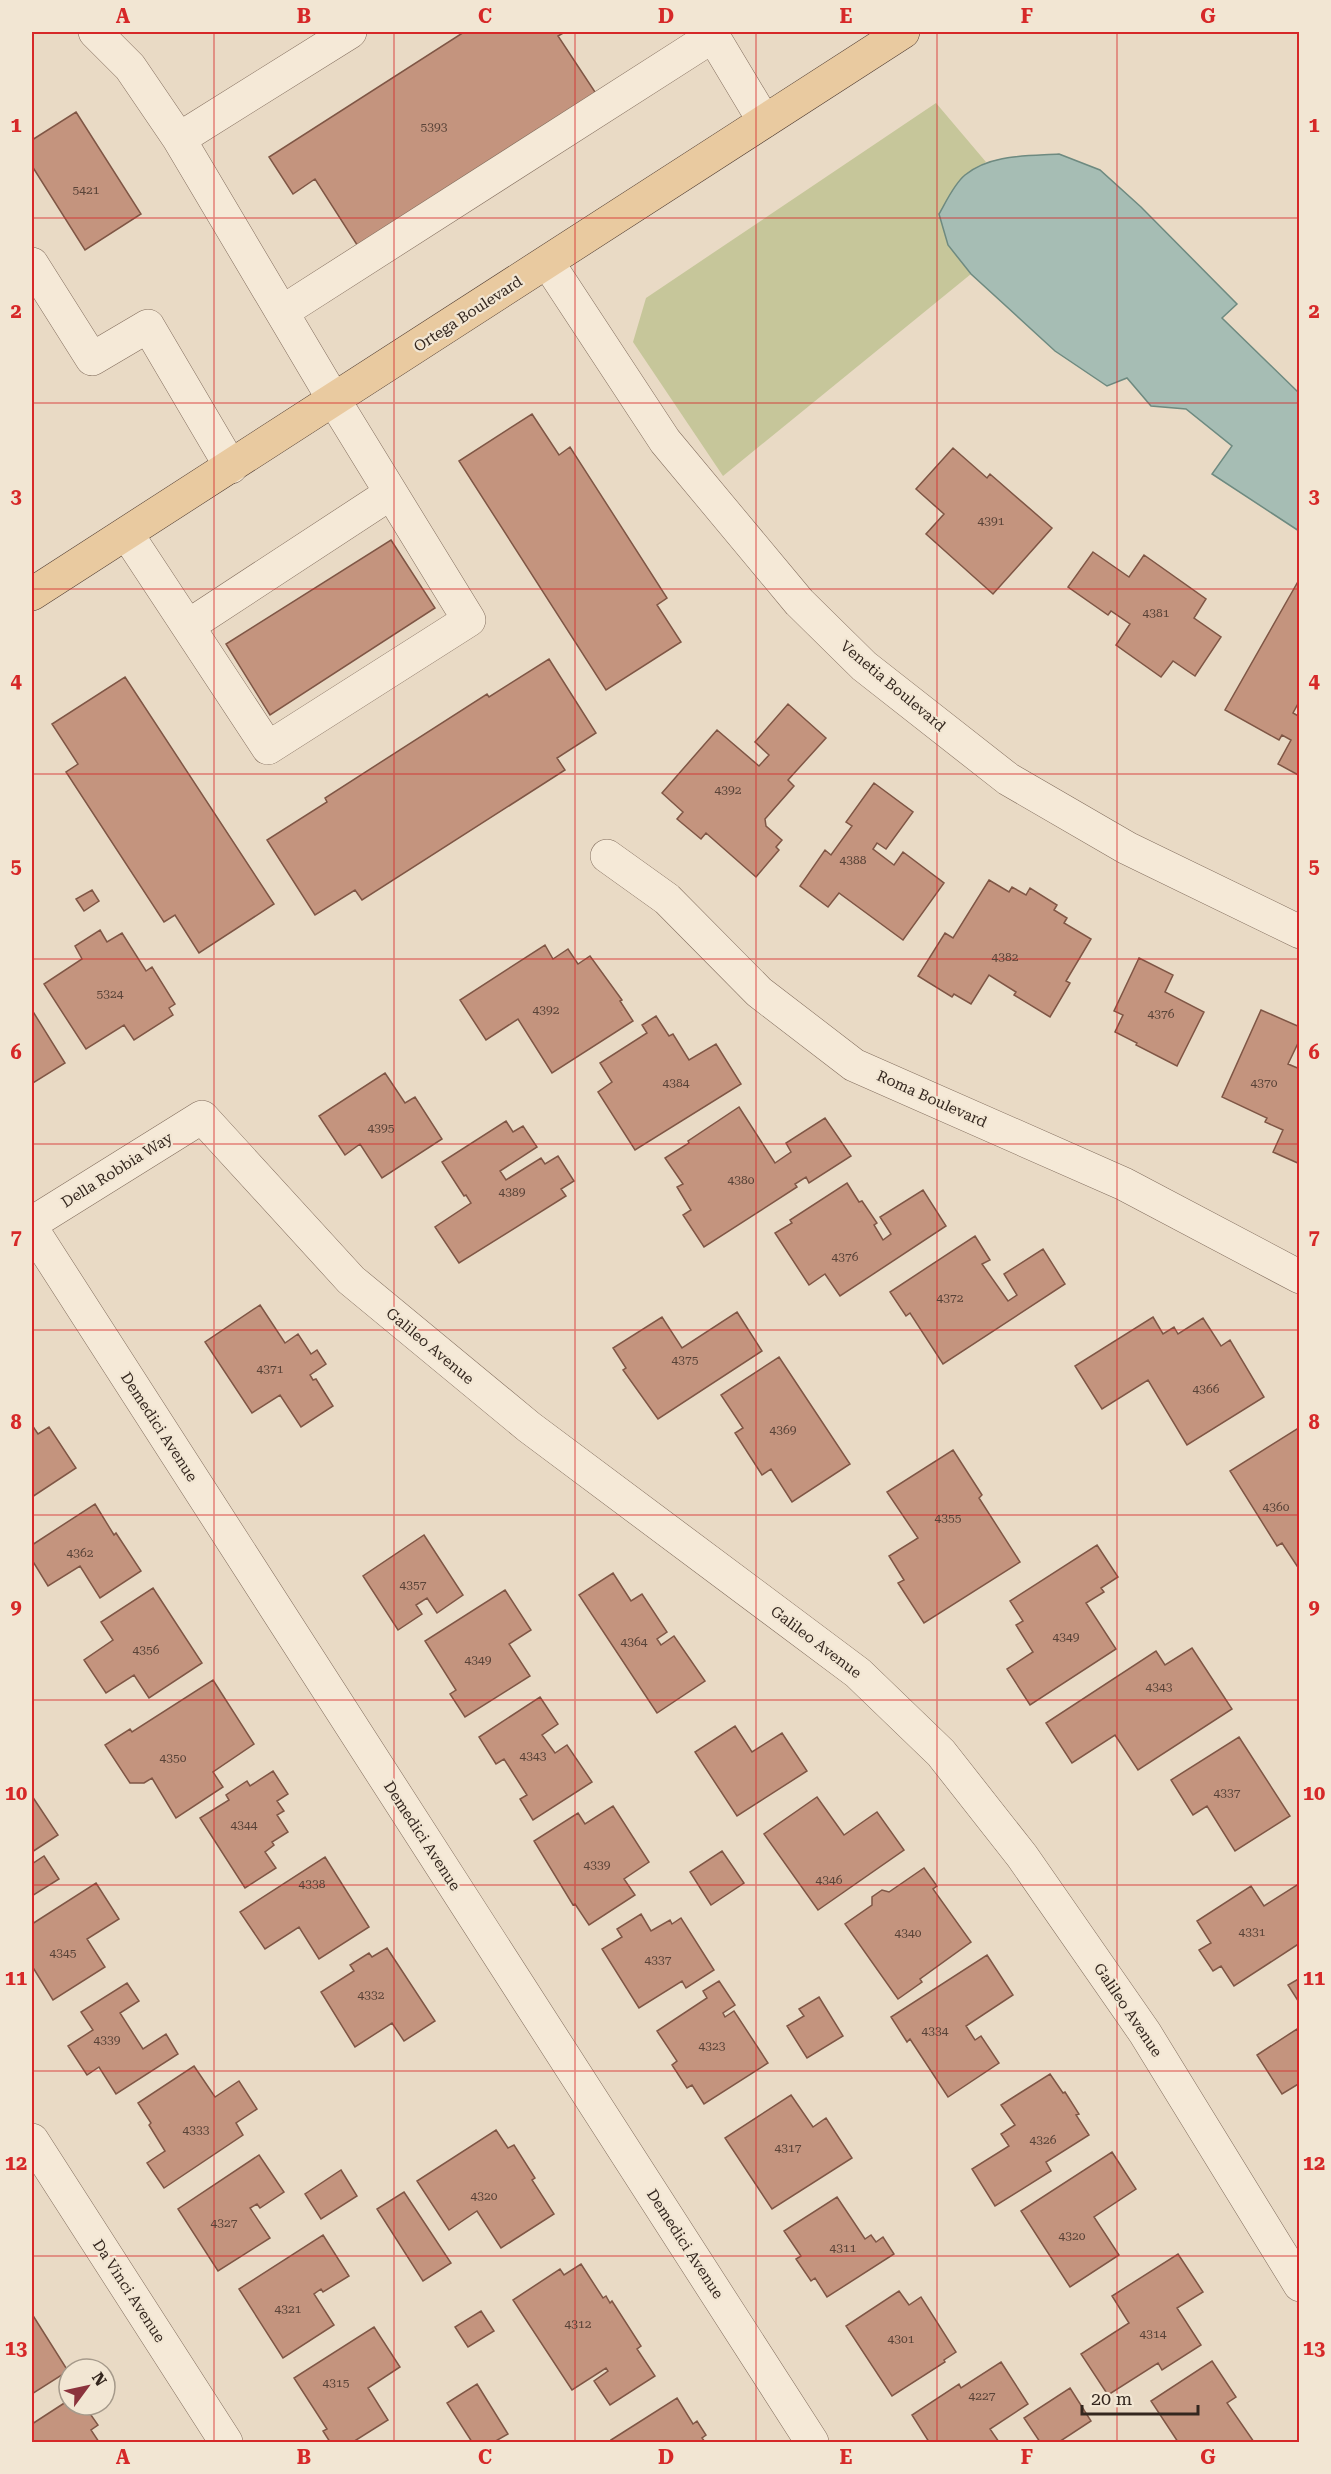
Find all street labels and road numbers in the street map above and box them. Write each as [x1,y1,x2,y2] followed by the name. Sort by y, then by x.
[410,272,526,356] street label: Ortega Boulevard
[837,637,950,735] street label: Venetia Boulevard
[874,1067,990,1131] street label: Roma Boulevard
[58,1128,176,1211] street label: Della Robbia Way
[382,1304,478,1388] street label: Galileo Avenue
[117,1369,201,1485] street label: Demedici Avenue
[767,1602,865,1682] street label: Galileo Avenue
[380,1778,464,1894] street label: Demedici Avenue
[1090,1960,1166,2060] street label: Galileo Avenue
[643,2186,727,2302] street label: Demedici Avenue
[89,2236,169,2346] street label: Da Vinci Avenue

